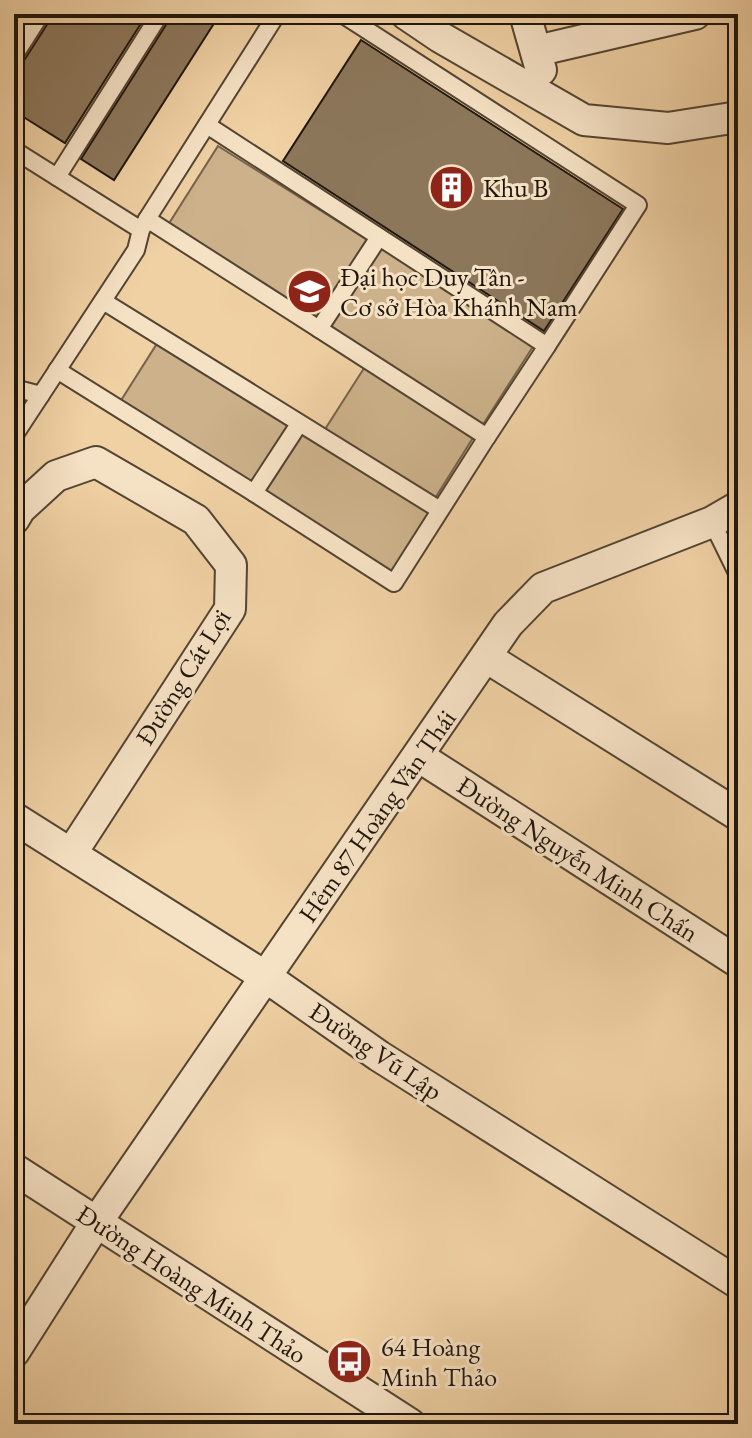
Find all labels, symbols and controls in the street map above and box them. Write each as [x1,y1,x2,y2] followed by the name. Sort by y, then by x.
[428,164,476,212] building icon: Khu B
[483,171,548,205] place label: Khu B
[340,260,578,324] place label: Đại học Duy Tân - Cơ sở Hòa Khánh Nam
[285,268,333,316] school or university icon: Đại học Duy Tân - Cơ sở Hòa Khánh Nam
[128,602,238,752] street label: Đường Cát Lợi
[291,703,463,929] street label: Hẻm 87 Hoàng Văn Thái
[451,768,705,950] street label: Đường Nguyễn Minh Chấn
[303,994,449,1108] street label: Đường Vũ Lập
[70,1197,314,1371] street label: Đường Hoàng Minh Thảo
[381,1330,497,1394] place label: 64 Hoàng Minh Thảo
[326,1338,374,1386] bus stop icon: 64 Hoàng Minh Thảo

